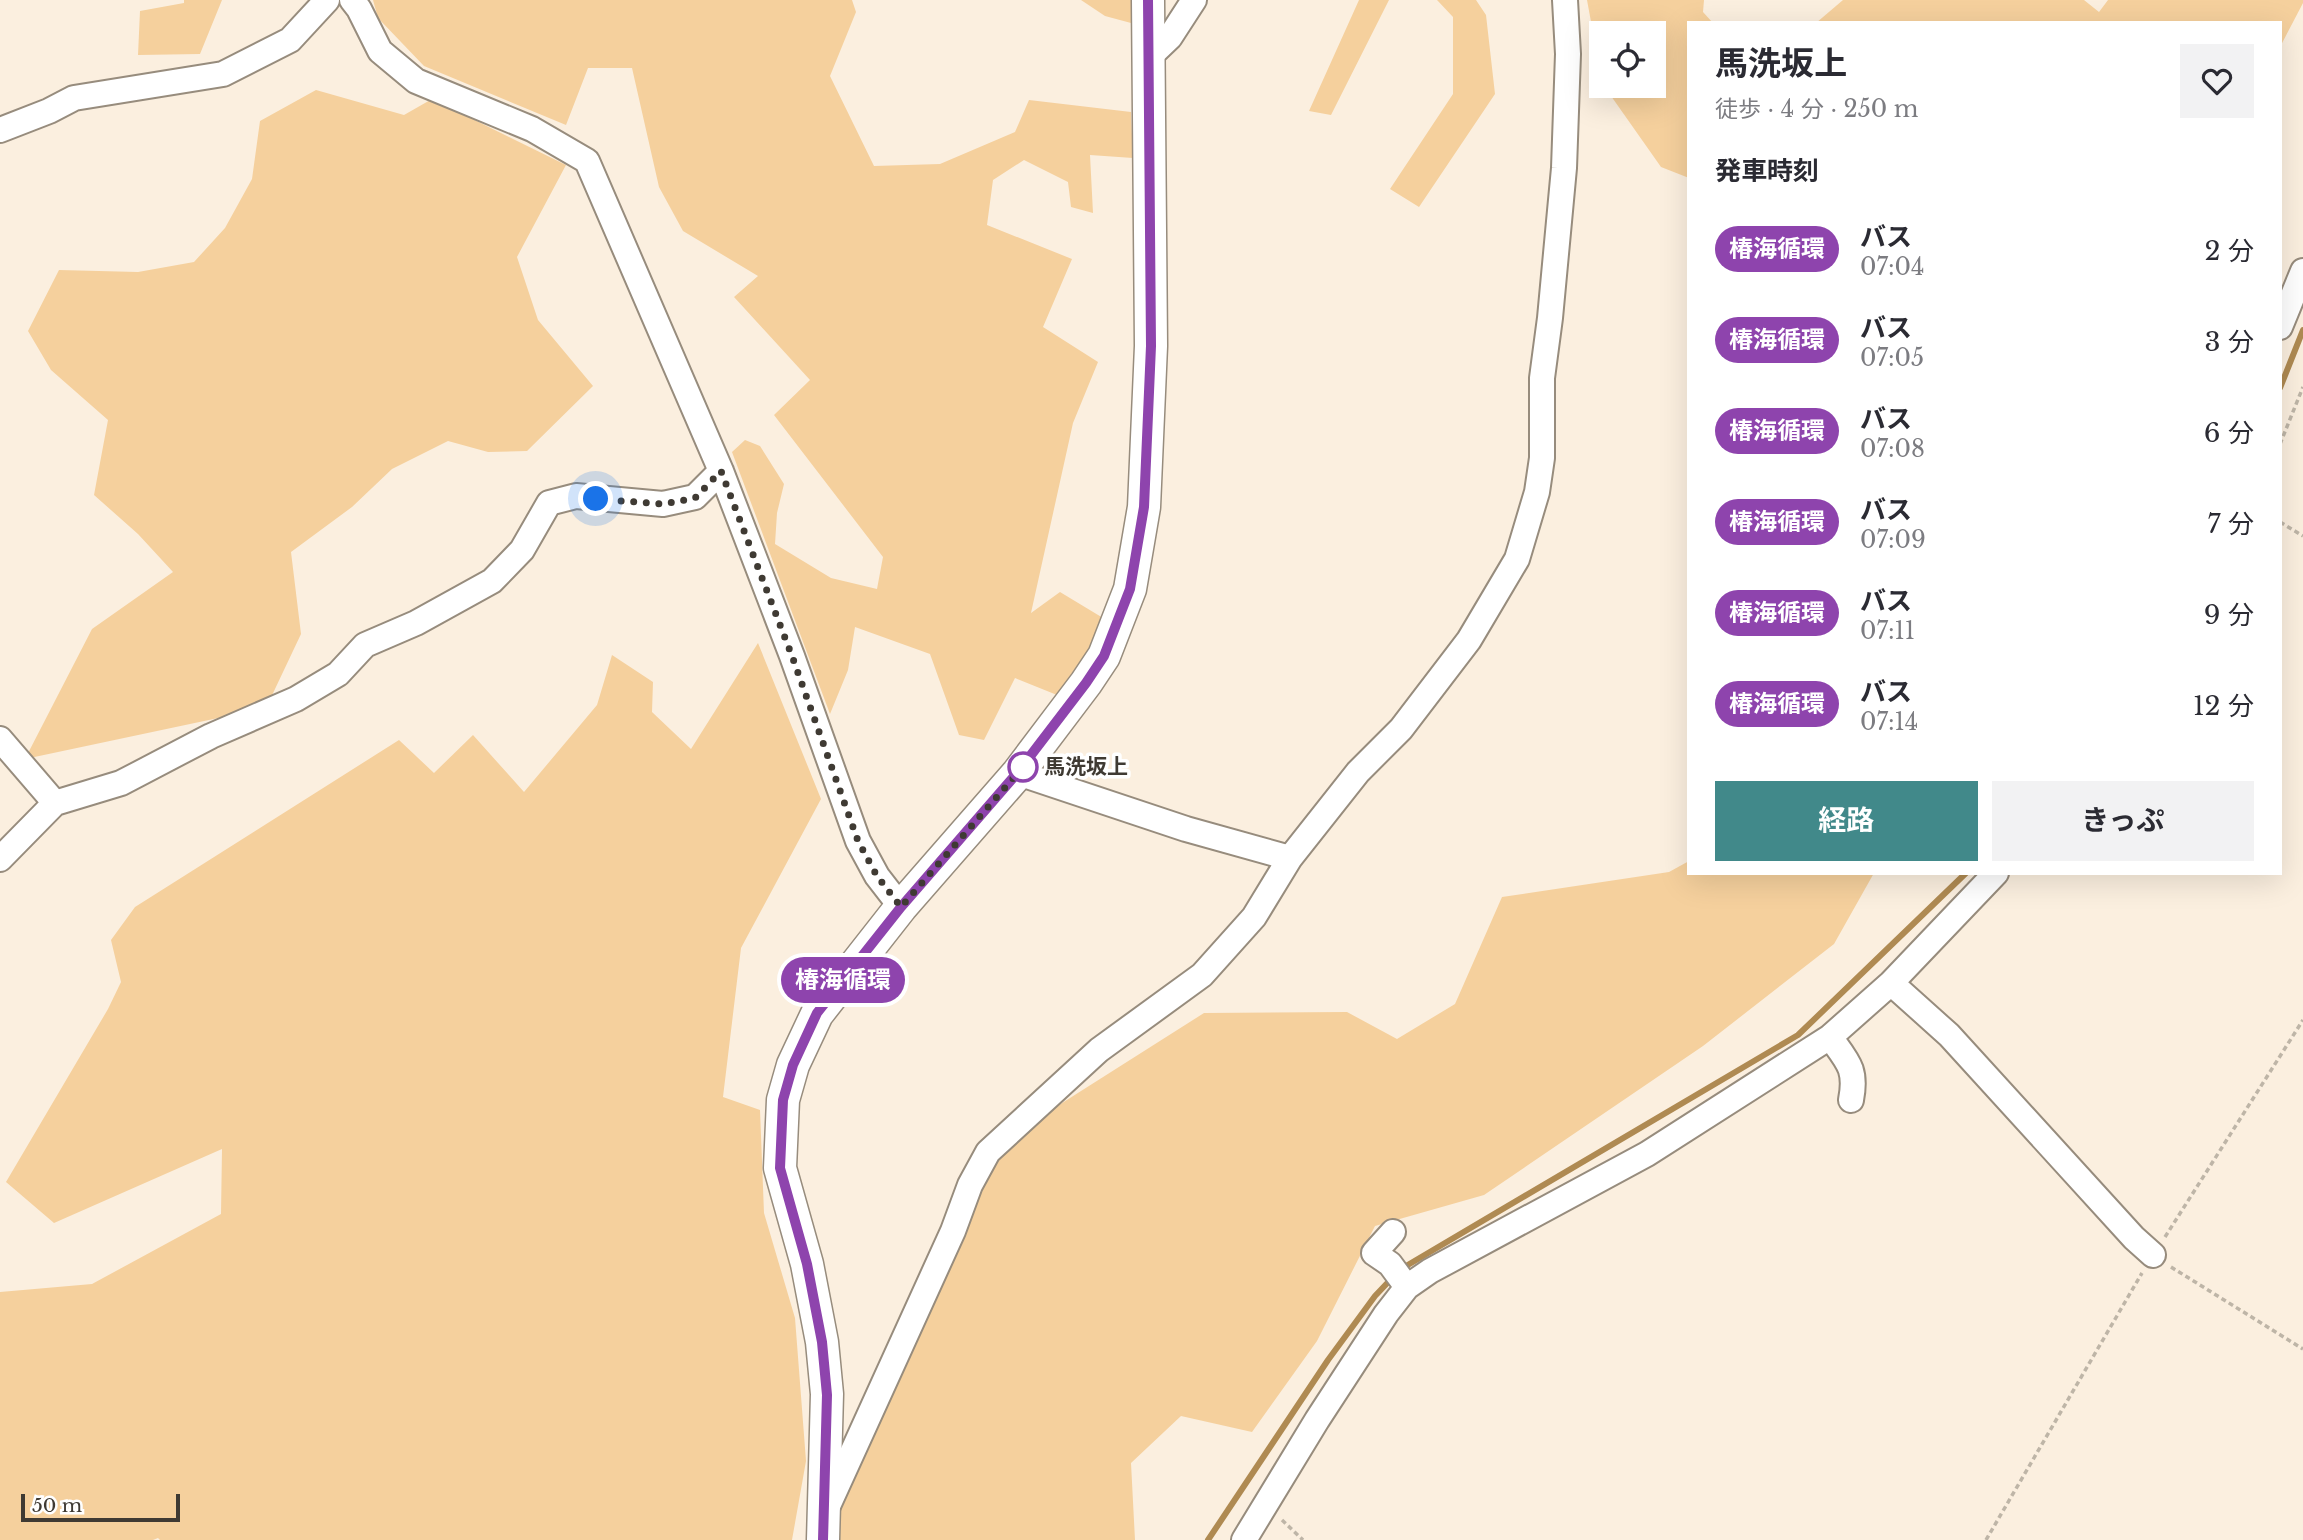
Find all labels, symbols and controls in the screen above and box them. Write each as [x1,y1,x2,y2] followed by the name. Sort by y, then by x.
[1589,21,1666,98] map controls
[1589,21,1666,98] button: locate
[1715,43,1847,84] text: 馬洗坂上
[2180,44,2254,118] button: heart
[1715,95,1919,123] text: 徒歩 · 4 分 · 250 m
[1715,155,1819,187] text: 発車時刻
[1860,221,1912,253] text: バス
[1729,234,1825,263] text: 椿海循環
[2205,235,2254,267] text: 2 分
[1860,253,1924,281] text: 07:04
[1860,312,1912,344] text: バス
[1729,325,1825,354] text: 椿海循環
[2205,326,2254,358] text: 3 分
[1860,344,1924,372] text: 07:05
[1860,403,1912,435] text: バス
[1729,416,1825,445] text: 椿海循環
[2204,417,2254,449] text: 6 分
[1860,435,1925,463] text: 07:08
[578,481,613,516] your location
[1860,494,1912,526] text: バス
[1729,507,1825,536] text: 椿海循環
[2207,508,2254,540] text: 7 分
[1860,526,1926,554] text: 07:09
[1860,585,1912,617] text: バス
[1729,598,1825,627] text: 椿海循環
[2204,599,2254,631] text: 9 分
[1860,617,1915,645] text: 07:11
[1860,676,1912,708] text: バス
[1729,689,1825,718] text: 椿海循環
[2193,690,2254,722] text: 12 分
[1860,708,1918,736] text: 07:14
[1008,752,1038,782] marker: 馬洗坂上
[1044,754,1128,780] place label: 馬洗坂上
[1715,781,1978,861] button: 経路
[1992,781,2254,861] button: きっぷ
[794,957,892,1003] line badge: 椿海循環
[795,965,891,994] text: 椿海循環
[21,1491,180,1523] scale bar
[32,1494,82,1517] text: 50 m

